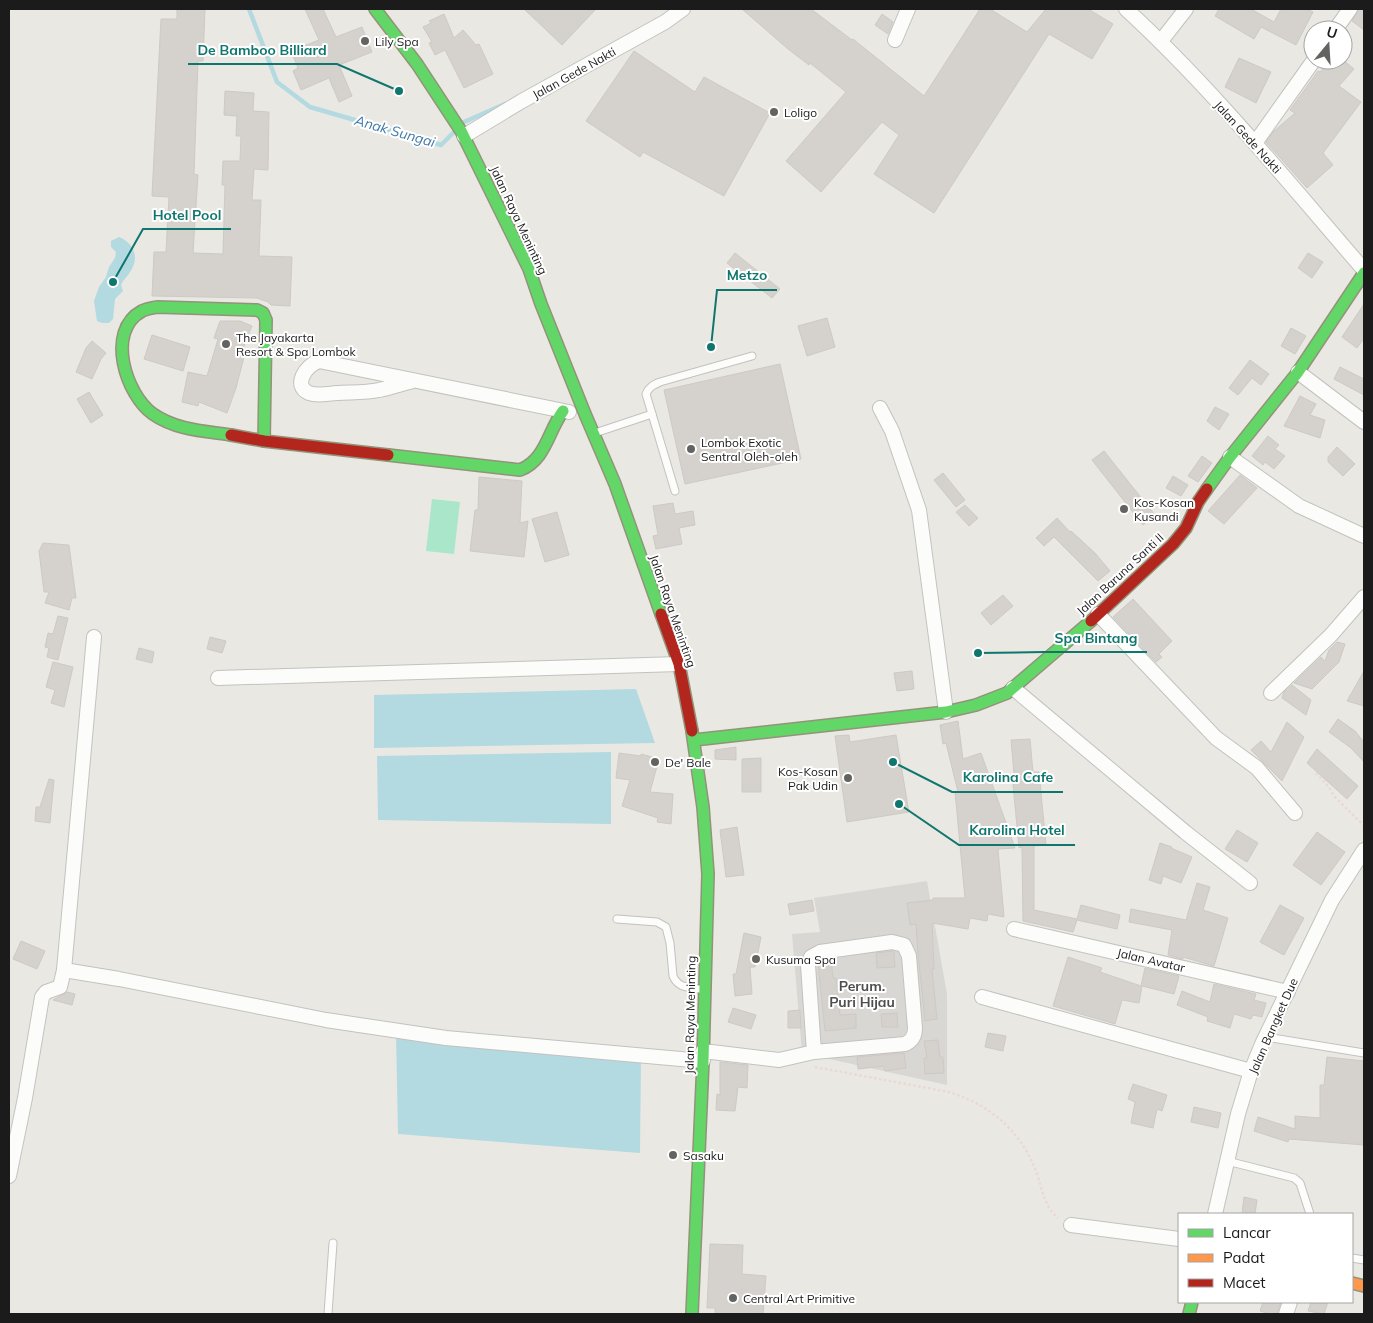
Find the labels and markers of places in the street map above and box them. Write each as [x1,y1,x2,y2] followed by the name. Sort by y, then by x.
[375,34,419,49] place label: Lily Spa
[188,35,337,64] callout: De Bamboo Billiard
[359,35,371,47] marker: Lily Spa
[784,105,817,120] place label: Loligo
[768,106,780,118] marker: Loligo
[143,200,231,229] callout: Hotel Pool
[717,261,777,290] callout: Metzo
[236,330,357,359] place label: The Jayakarta Resort & Spa Lombok
[220,338,232,350] marker: The Jayakarta Resort & Spa Lombok
[701,435,798,464] place label: Lombok Exotic Sentral Oleh-oleh
[685,443,697,455] marker: Lombok Exotic Sentral Oleh-oleh
[1134,495,1194,524] place label: Kos-Kosan Kusandi
[1118,503,1130,515] marker: Kos-Kosan Kusandi
[1044,623,1147,652] callout: Spa Bintang
[665,755,711,770] place label: De' Bale
[649,756,661,768] marker: De' Bale
[952,763,1063,792] callout: Karolina Cafe
[778,764,838,793] place label: Kos-Kosan Pak Udin
[842,772,854,784] marker: Kos-Kosan Pak Udin
[959,816,1075,845] callout: Karolina Hotel
[766,952,836,967] place label: Kusuma Spa
[750,953,762,965] marker: Kusuma Spa
[683,1148,724,1163] place label: Sasaku
[667,1149,679,1161] marker: Sasaku
[743,1291,855,1306] place label: Central Art Primitive
[727,1292,739,1304] marker: Central Art Primitive

